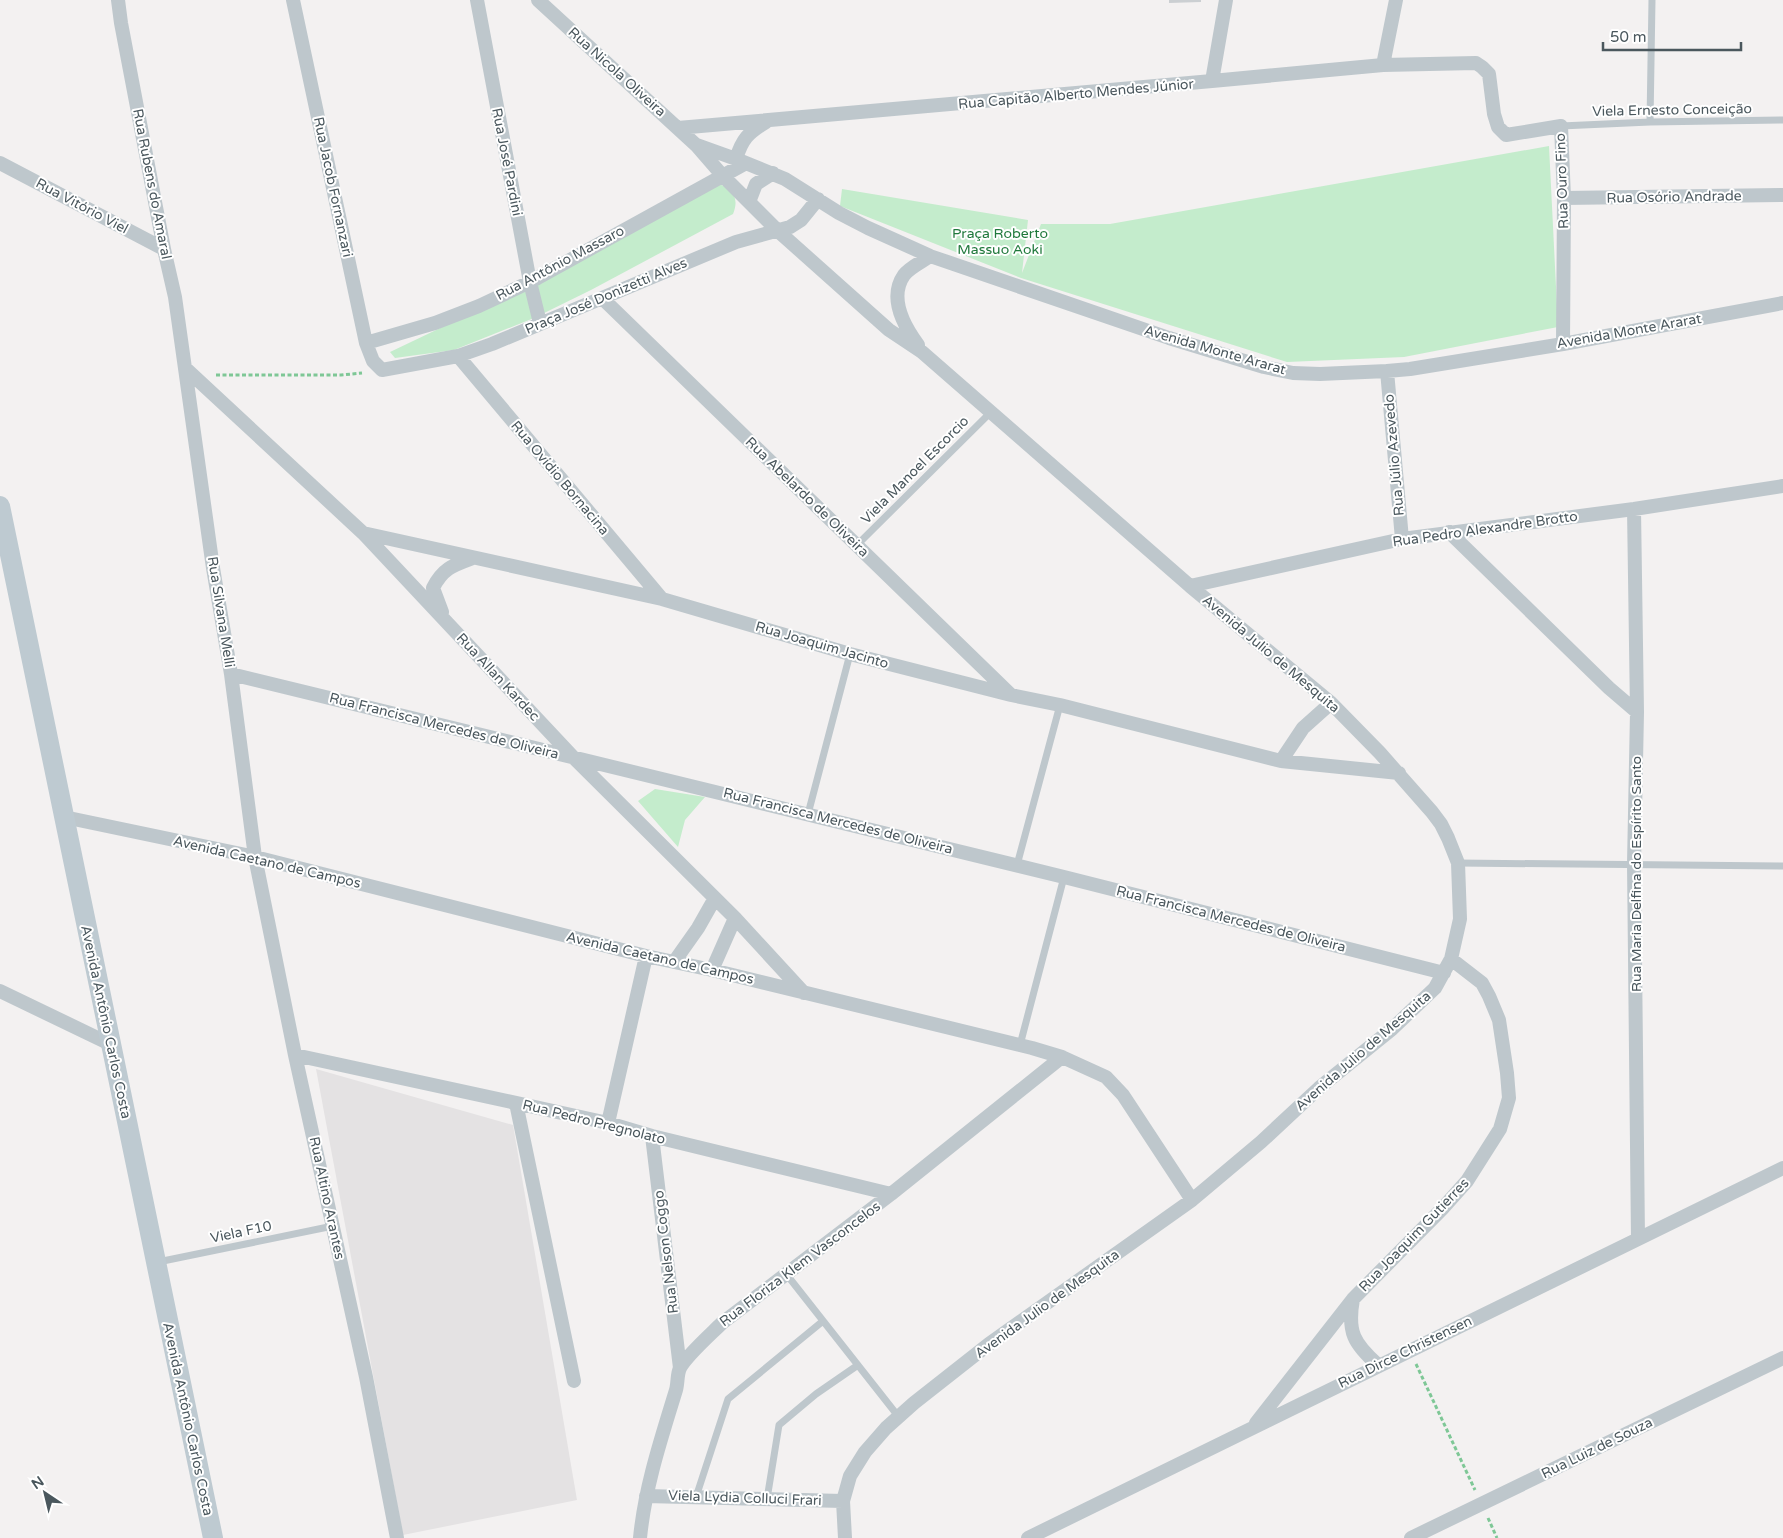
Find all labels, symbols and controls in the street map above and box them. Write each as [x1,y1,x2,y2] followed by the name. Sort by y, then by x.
[1603,20,1740,52] scale bar
[565,24,669,120] street label: Rua Nicola Oliveira
[1610,28,1647,46] text: 50 m
[957,75,1195,113] street label: Rua Capitão Alberto Mendes Júnior
[1592,100,1752,120] street label: Viela Ernesto Conceição
[129,107,175,261] street label: Rua Rubens do Amaral
[488,107,526,217] street label: Rua José Pardini
[310,115,356,259] street label: Rua Jacob Fornanzari
[1552,133,1572,229] street label: Rua Ouro Fino
[33,174,131,238] street label: Rua Vitório Viel
[1606,187,1742,207] street label: Rua Osório Andrade
[493,222,627,304] street label: Rua Antônio Massaro
[952,225,1048,258] park label: Praça Roberto Massuo Aoki
[523,254,690,338] street label: Praça José Donizetti Alves
[1555,310,1703,352] street label: Avenida Monte Ararat
[1142,322,1288,379] street label: Avenida Monte Ararat
[1380,393,1408,517] street label: Rua Júlio Azevedo
[858,413,972,527] street label: Viela Manoel Escorcio
[507,417,613,539] street label: Rua Ovídio Bornacina
[742,434,872,560] street label: Rua Abelardo de Oliveira
[1391,508,1579,550] street label: Rua Pedro Alexandre Brotto
[204,555,238,669] street label: Rua Silvana Melli
[1199,592,1343,716] street label: Avenida Julio de Mesquita
[753,618,891,672] street label: Rua Joaquim Jacinto
[453,630,543,724] street label: Rua Allan Kardec
[327,689,561,763] street label: Rua Francisca Mercedes de Oliveira
[1628,756,1645,992] street label: Rua Maria Delfina do Espírito Santo
[721,784,955,858] street label: Rua Francisca Mercedes de Oliveira
[172,832,363,892] street label: Avenida Caetano de Campos
[1114,882,1348,956] street label: Rua Francisca Mercedes de Oliveira
[77,924,135,1120] street label: Avenida Antônio Carlos Costa
[565,928,756,988] street label: Avenida Caetano de Campos
[1292,987,1434,1115] street label: Avenida Julio de Mesquita
[521,1096,667,1148] street label: Rua Pedro Pregnolato
[306,1135,348,1261] street label: Rua Altino Arantes
[1355,1174,1473,1295] street label: Rua Joaquim Gutierres
[650,1189,682,1315] street label: Rua Nelson Coggo
[716,1198,884,1330] street label: Rua Floriza Klem Vasconcelos
[209,1217,273,1247] street label: Viela F10
[972,1246,1122,1362] street label: Avenida Julio de Mesquita
[1335,1312,1475,1392] street label: Rua Dirce Christensen
[159,1321,217,1517] street label: Avenida Antônio Carlos Costa
[1539,1414,1655,1482] street label: Rua Luiz de Souza
[20,1468,70,1518] north arrow
[28,1473,47,1493] text: N
[668,1487,822,1509] street label: Viela Lydia Colluci Frari

